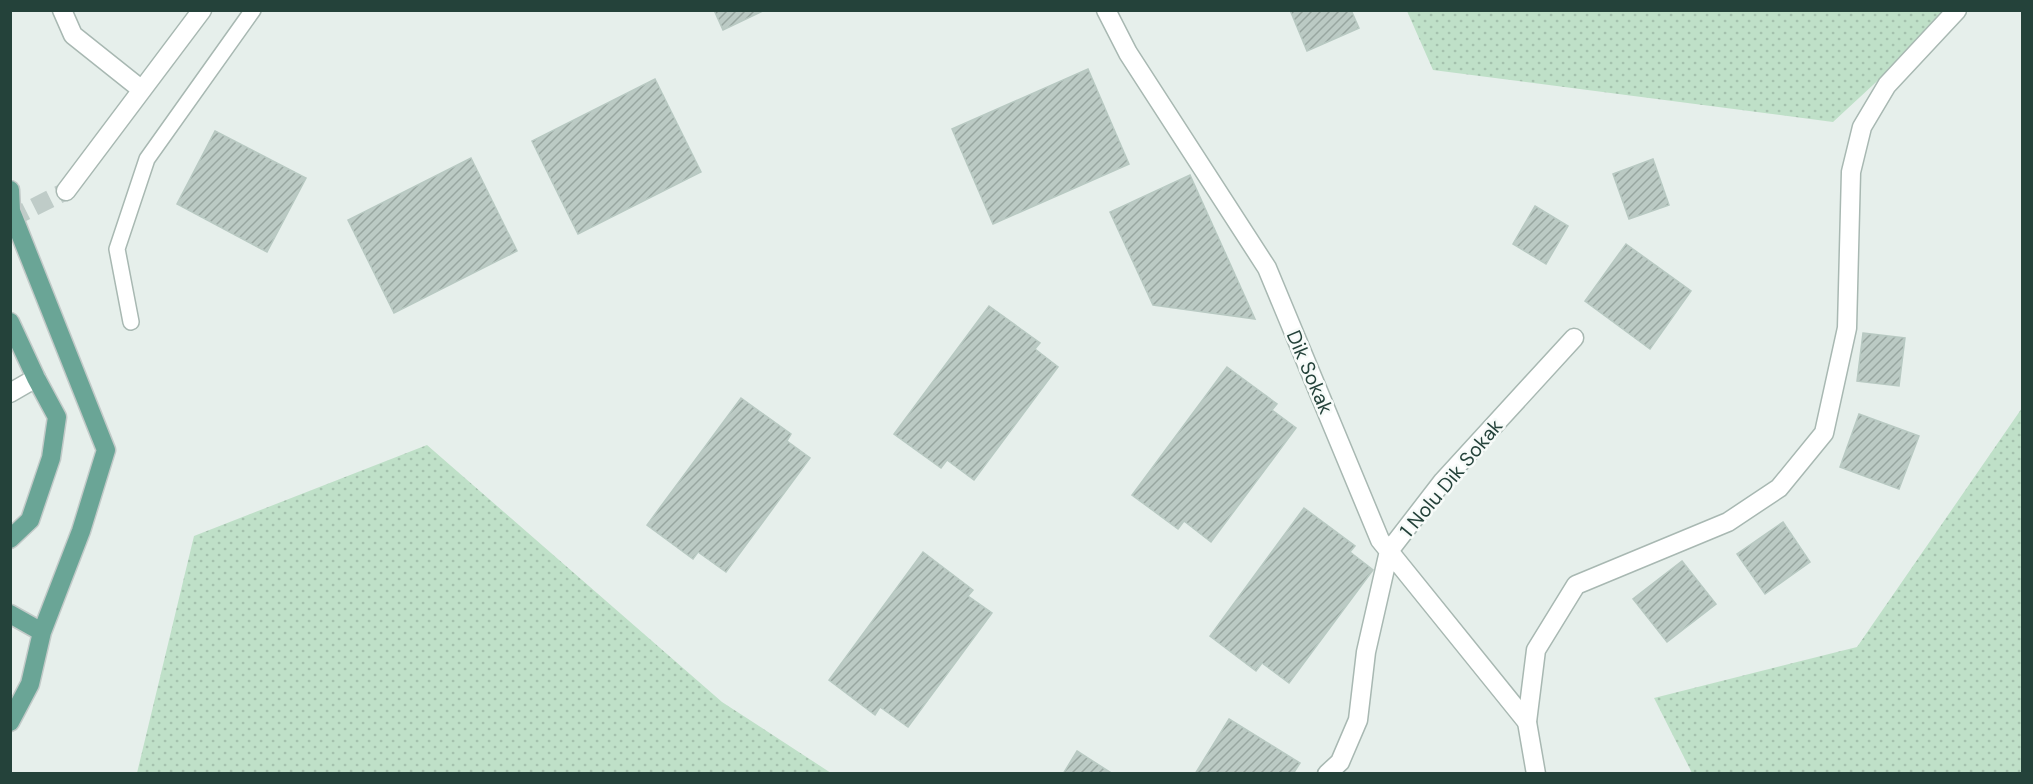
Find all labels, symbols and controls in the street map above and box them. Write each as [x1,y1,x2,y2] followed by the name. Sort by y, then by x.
[1281,326,1339,418] street label: Dik Sokak
[1394,413,1508,543] street label: 1 Nolu Dik Sokak

